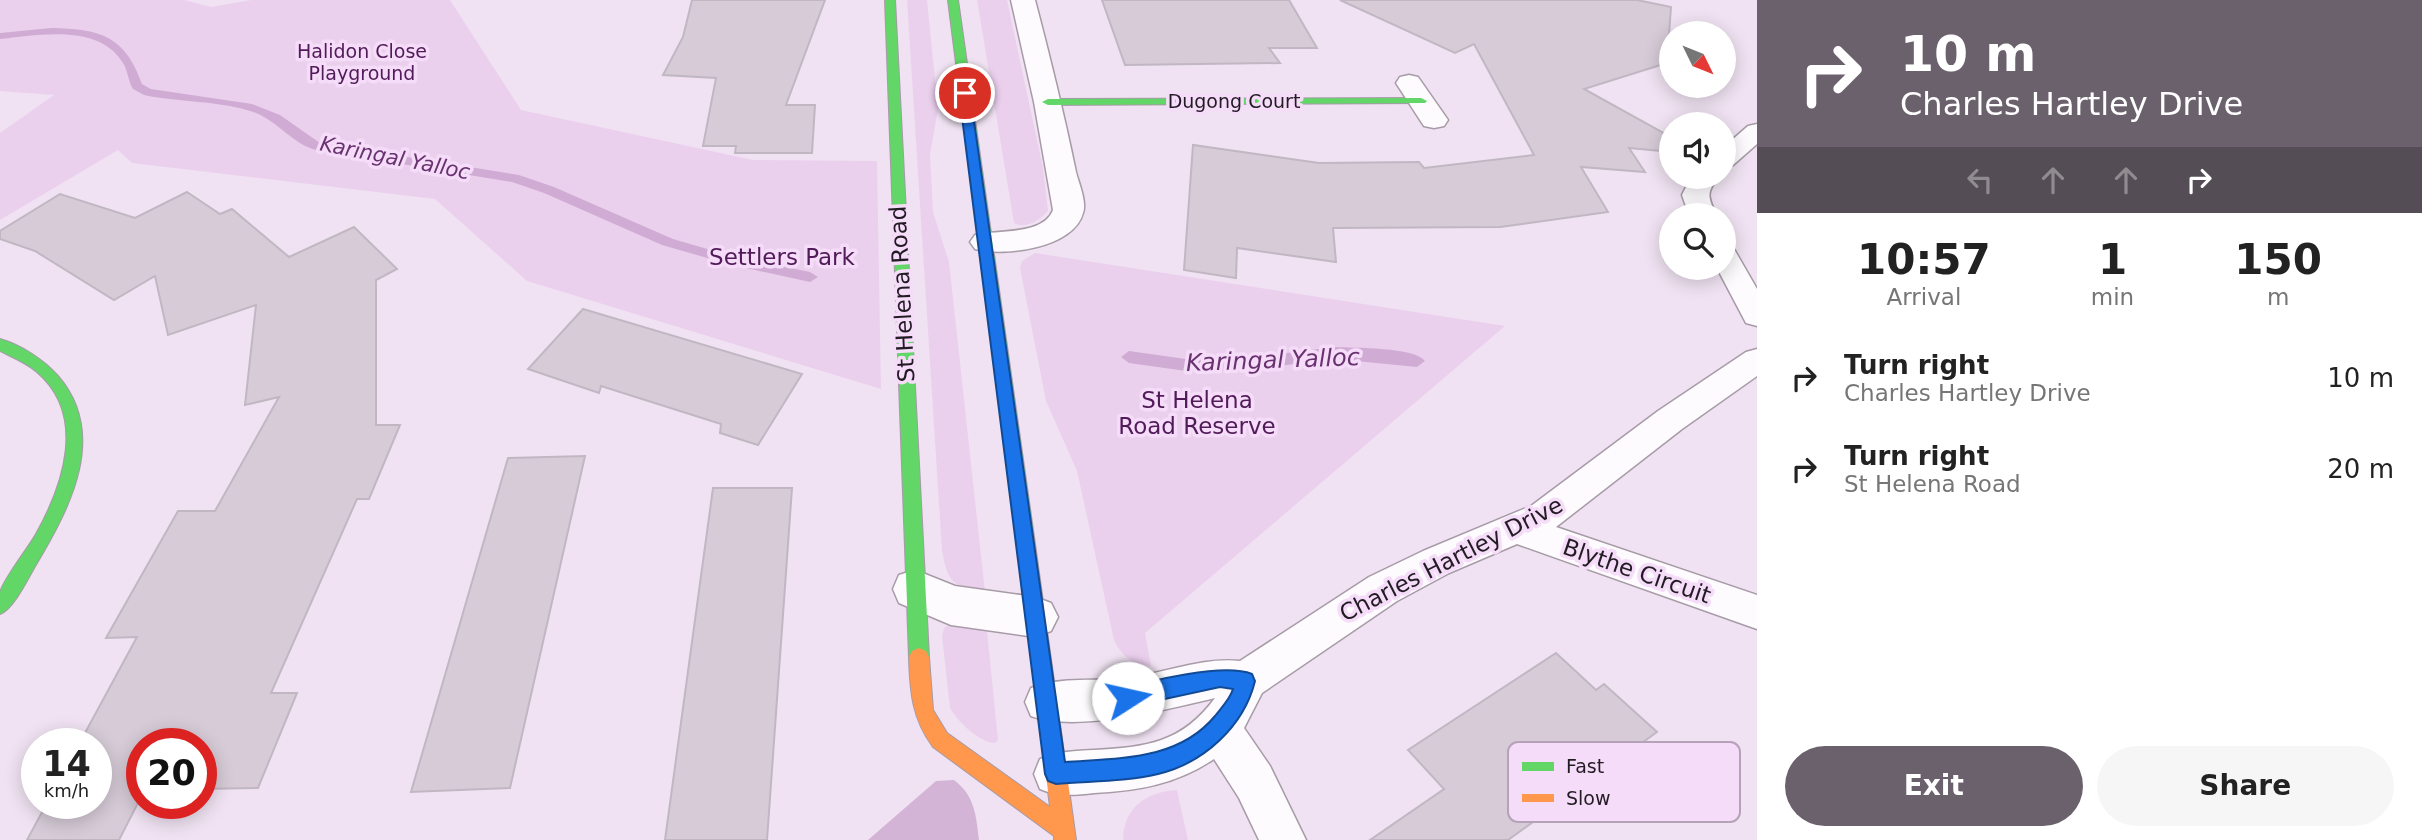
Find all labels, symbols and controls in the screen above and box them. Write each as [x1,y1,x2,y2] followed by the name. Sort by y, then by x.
[1659,21,1736,98] north arrow
[1659,21,1736,280] map controls
[1900,26,2036,83] text: 10 m
[1785,28,1876,119] icon: right
[297,40,427,84] park label: Halidon Close Playground
[935,63,995,123] pin
[946,74,984,112] icon: arrive
[1900,85,2243,123] text: Charles Hartley Drive
[1168,90,1300,112] street label: Dugong Court
[1659,112,1736,189] button: sound
[318,132,472,184] water label: Karingal Yalloc
[1961,161,1999,199] icon: left
[2034,161,2072,199] icon: ahead
[2107,161,2145,199] icon: ahead
[2180,161,2218,199] icon: right
[1659,203,1736,280] button: search
[884,205,920,383] street label: St Helena Road
[1857,235,1991,284] text: 10:57
[2098,235,2127,284] text: 1
[2234,235,2322,284] text: 150
[709,244,856,270] park label: Settlers Park
[1887,284,1961,310] text: Arrival
[2091,284,2134,310] text: min
[2267,284,2289,310] text: m
[1186,343,1360,377] water label: Karingal Yalloc
[1844,350,1989,380] text: Turn right
[1785,359,1823,397] icon: right
[2327,363,2394,393] text: 10 m
[1844,380,2091,406] text: Charles Hartley Drive
[1118,387,1276,439] park label: St Helena Road Reserve
[1844,441,1989,471] text: Turn right
[1785,450,1823,488] icon: right
[2327,454,2394,484] text: 20 m
[1844,471,2021,497] text: St Helena Road
[1335,491,1567,627] street label: Charles Hartley Drive
[1560,533,1714,609] street label: Blythe Circuit
[1091,661,1165,735] position arrow
[126,728,217,819] speed limit sign: 20
[1508,742,1740,822] legend
[42,744,91,784] text: 14
[1785,746,2083,826] button: Exit
[2097,746,2394,826] button: Share
[1566,755,1604,777] text: Fast
[44,780,89,801] text: km/h
[1566,787,1611,809] text: Slow

